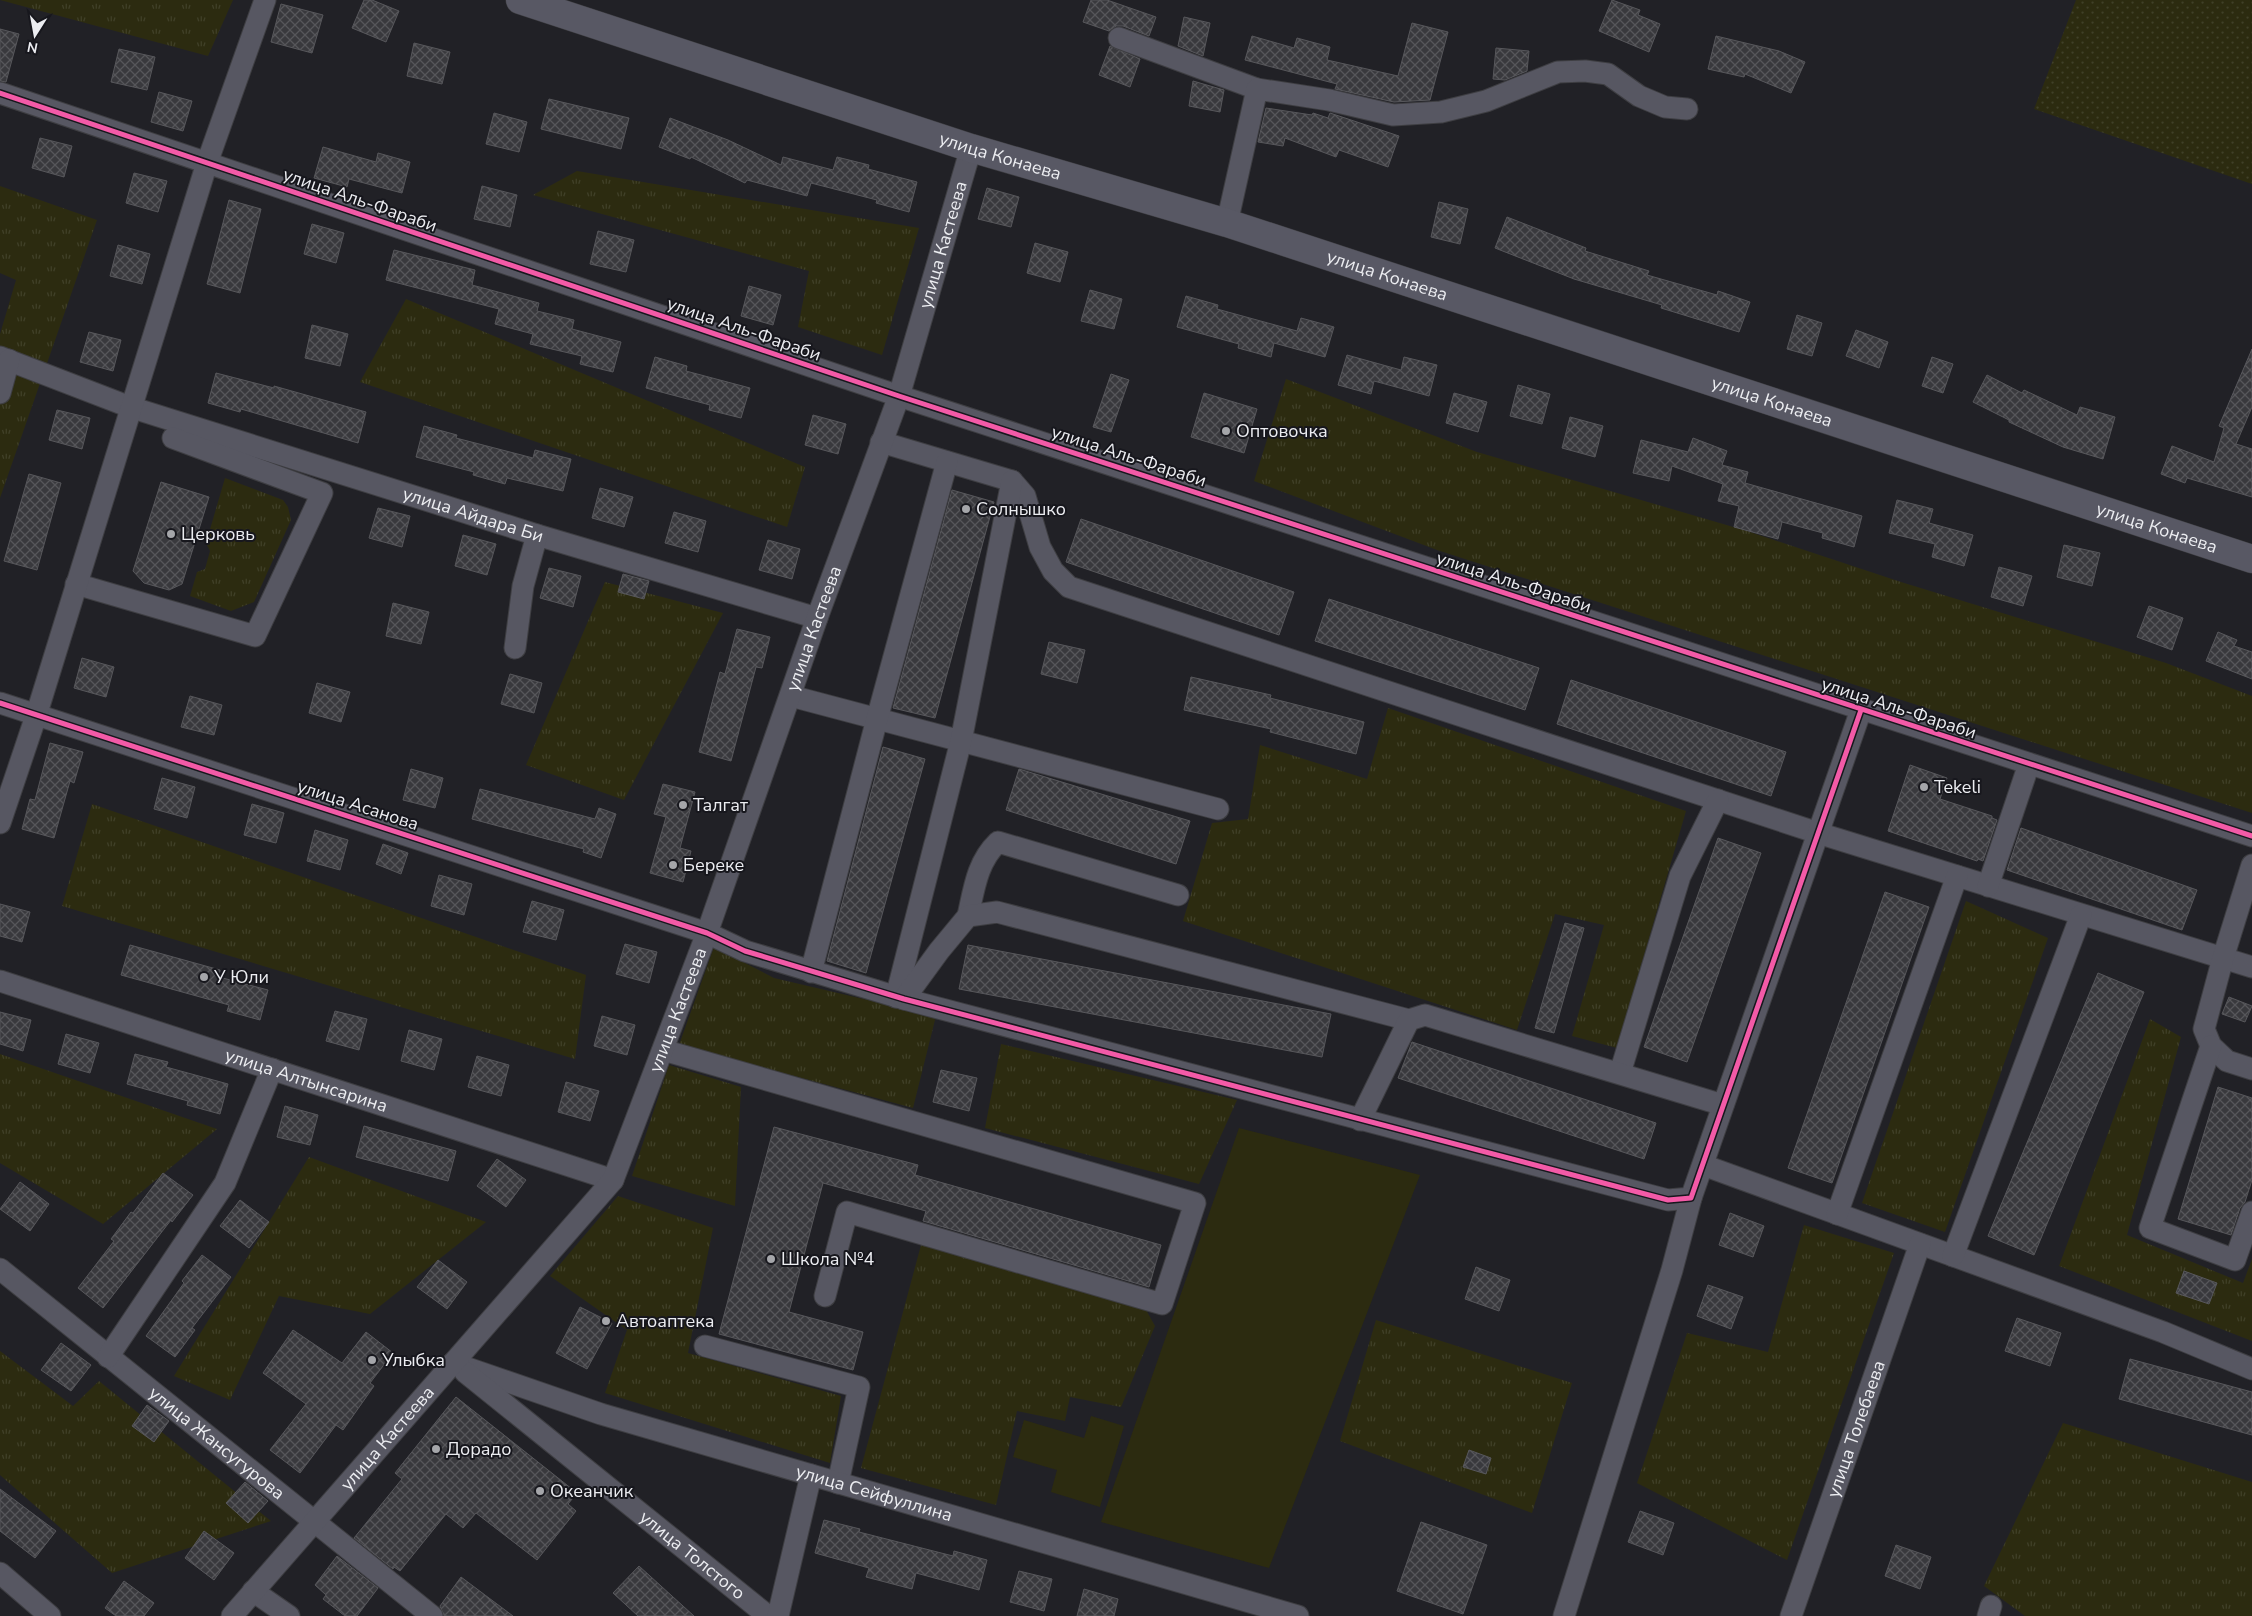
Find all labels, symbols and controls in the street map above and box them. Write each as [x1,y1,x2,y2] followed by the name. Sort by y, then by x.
[10,10,60,60] north arrow
[26,37,40,58] text: N
[936,126,1064,186] street label: улица Конаева
[280,162,440,238] street label: улица Аль-Фараби
[913,178,973,311] street label: улица Кастеева
[1324,244,1451,307] street label: улица Конаева
[664,291,824,367] street label: улица Аль-Фараби
[1708,371,1836,433] street label: улица Конаева
[1236,419,1328,443] place label: Оптовочка
[1048,420,1210,492] street label: улица Аль-Фараби
[1220,425,1232,437] marker: Оптовочка
[400,482,546,548] street label: улица Айдара Би
[976,497,1066,521] place label: Солнышко
[2093,497,2221,559] street label: улица Конаева
[960,503,972,515] marker: Солнышко
[181,522,255,546] place label: Церковь
[165,528,177,540] marker: Церковь
[1433,546,1595,618] street label: улица Аль-Фараби
[780,562,847,694] street label: улица Кастеева
[1818,672,1980,744] street label: улица Аль-Фараби
[294,774,422,836] street label: улица Асанова
[1934,775,1981,799] place label: Tekeli
[1918,781,1930,793] marker: Tekeli
[693,793,748,817] place label: Талгат
[677,799,689,811] marker: Талгат
[683,853,744,877] place label: Береке
[667,859,679,871] marker: Береке
[643,944,712,1076] street label: улица Кастеева
[213,965,269,989] place label: У Юли
[198,971,210,983] marker: У Юли
[222,1043,391,1118] street label: улица Алтынсарина
[781,1247,875,1271] place label: Школа №4
[765,1253,777,1265] marker: Школа №4
[616,1309,714,1333] place label: Автоаптека
[600,1315,612,1327] marker: Автоаптека
[381,1348,445,1372] place label: Улыбка
[366,1354,378,1366] marker: Улыбка
[1821,1357,1891,1501] street label: улица Толебаева
[144,1381,290,1505] street label: улица Жансугурова
[335,1381,440,1496] street label: улица Кастеева
[446,1437,511,1461] place label: Дорадо
[430,1443,442,1455] marker: Дорадо
[793,1459,955,1527] street label: улица Сейфуллина
[550,1479,634,1503] place label: Океанчик
[534,1485,546,1497] marker: Океанчик
[634,1505,750,1605] street label: улица Толстого

